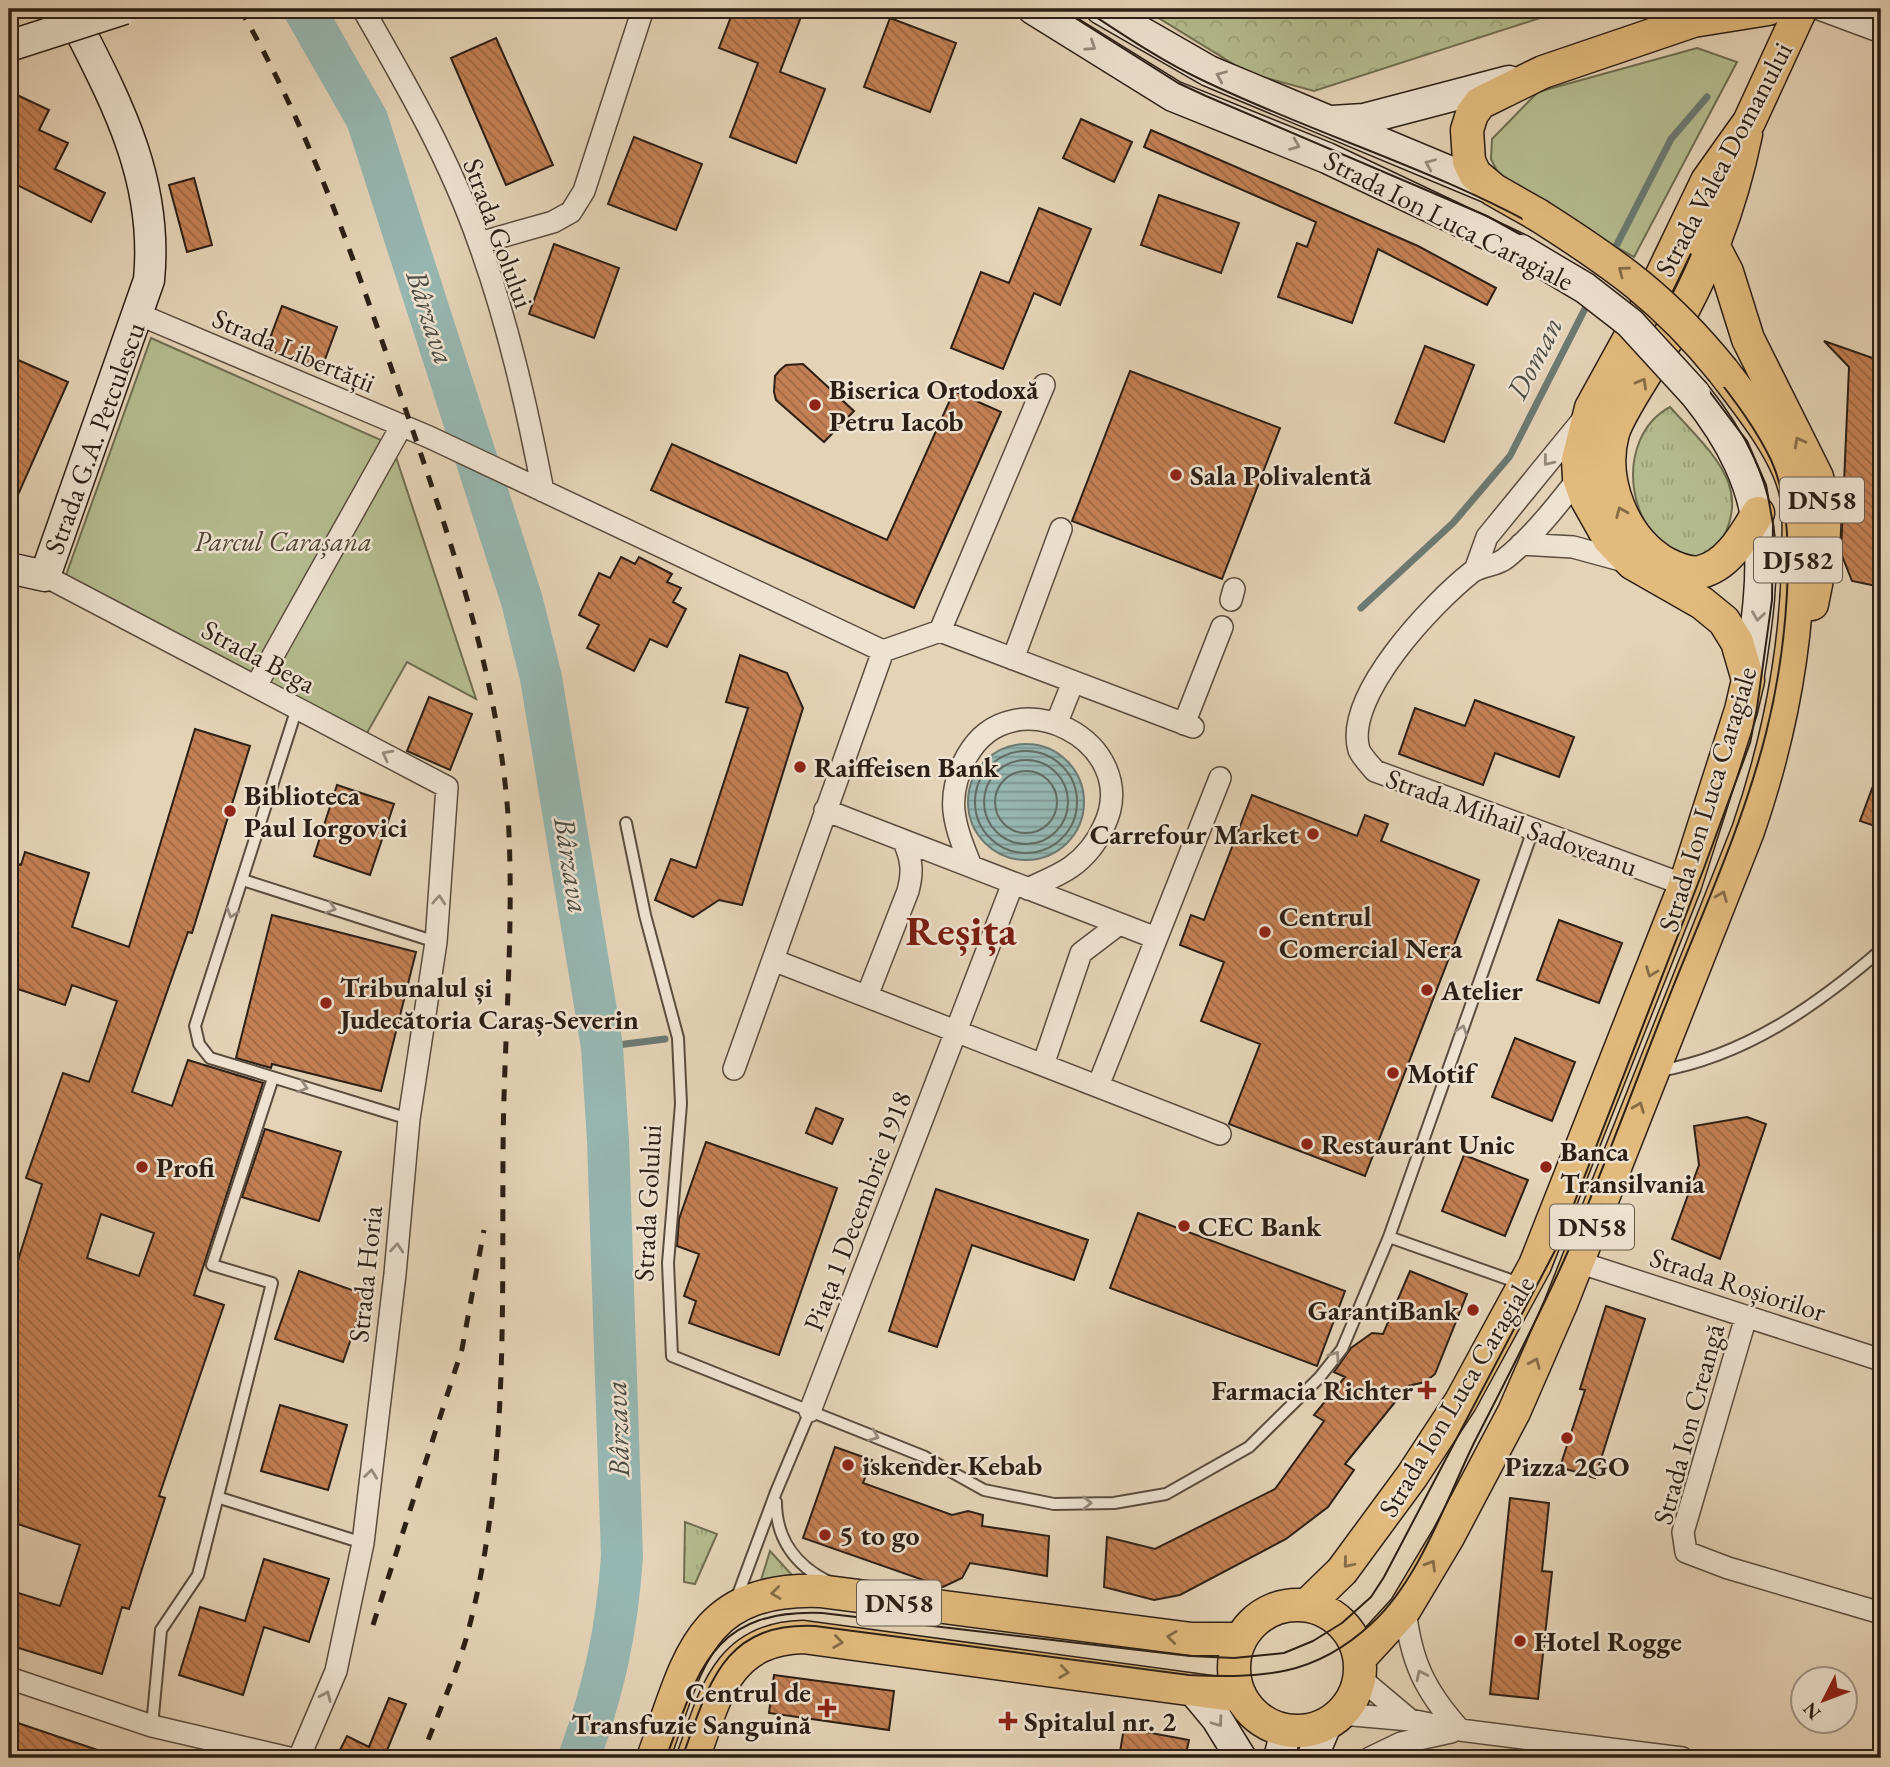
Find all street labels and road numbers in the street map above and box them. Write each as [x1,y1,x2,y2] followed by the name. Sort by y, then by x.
[1646,35,1800,283] street label: Strada Valea Domanului
[1318,141,1580,299] street label: Strada Ion Luca Caragiale
[455,153,543,313] street label: Strada Golului
[207,300,381,401] street label: Strada Libertății
[35,317,153,559] street label: Strada G.A. Petculescu
[1780,478,1864,522] road number: DN58
[1754,538,1842,582] road number: DJ582
[196,611,323,701] street label: Strada Bega
[1650,662,1764,936] street label: Strada Ion Luca Caragiale
[1381,760,1643,884] street label: Strada Mihail Sadoveanu
[795,1086,919,1336] street label: Piața 1 Decembrie 1918
[625,1124,669,1282] street label: Strada Golului
[340,1203,390,1344] street label: Strada Horia
[1550,1204,1634,1250] road number: DN58
[1645,1239,1831,1330] street label: Strada Roșiorilor
[1370,1269,1542,1523] street label: Strada Ion Luca Caragiale
[1644,1319,1732,1528] street label: Strada Ion Creangă
[857,1580,941,1626] road number: DN58

